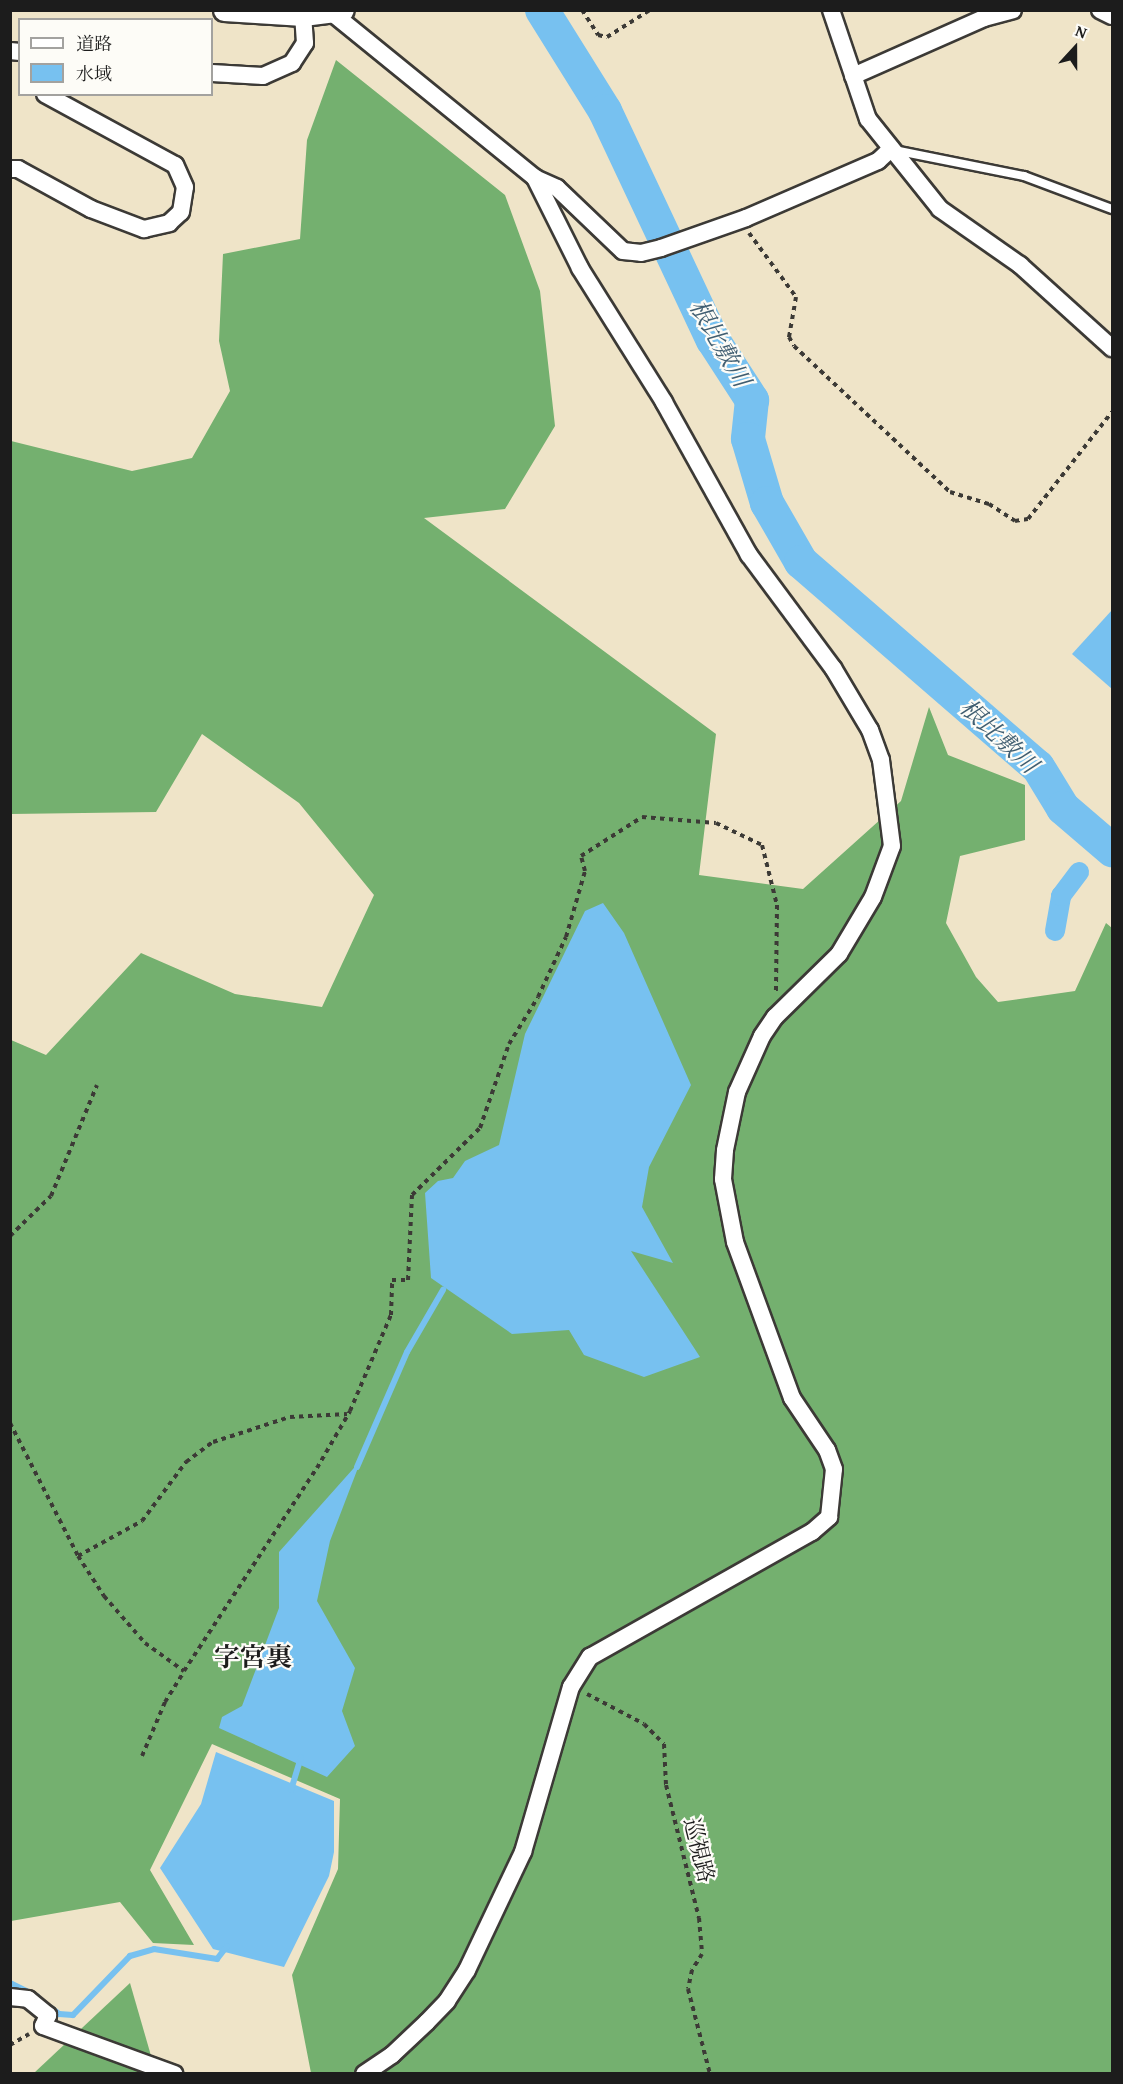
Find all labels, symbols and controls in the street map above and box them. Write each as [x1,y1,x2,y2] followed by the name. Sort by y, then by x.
[18,18,213,96] legend
[1045,18,1105,78] north arrow
[1072,18,1091,44] text: N
[76,30,112,57] text: 道路
[76,60,112,87] text: 水域
[684,294,756,392] water label: 根比敷川
[954,693,1044,779] water label: 根比敷川
[214,1641,292,1673] district label: 字宮裏
[678,1815,720,1885] street label: 巡視路

